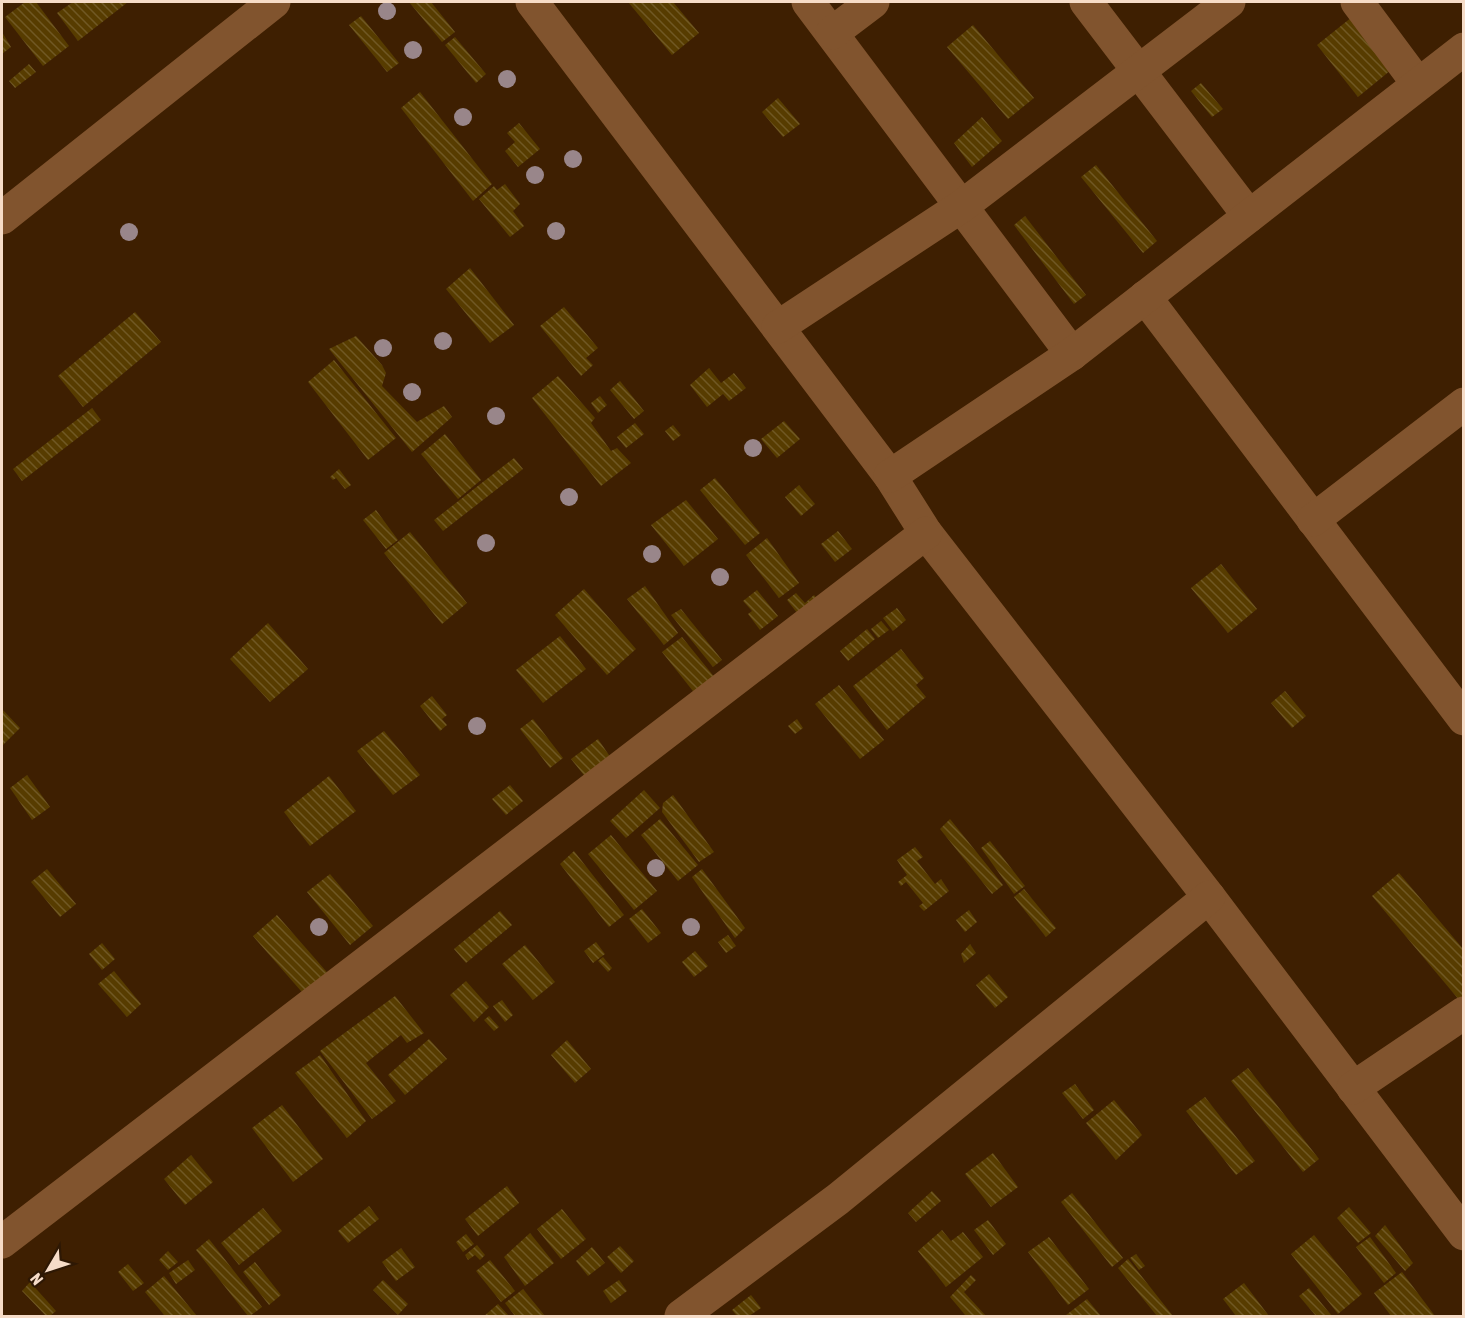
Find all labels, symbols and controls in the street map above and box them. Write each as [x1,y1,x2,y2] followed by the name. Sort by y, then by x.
[18,1240,78,1300] north arrow
[26,1270,46,1289] text: N

